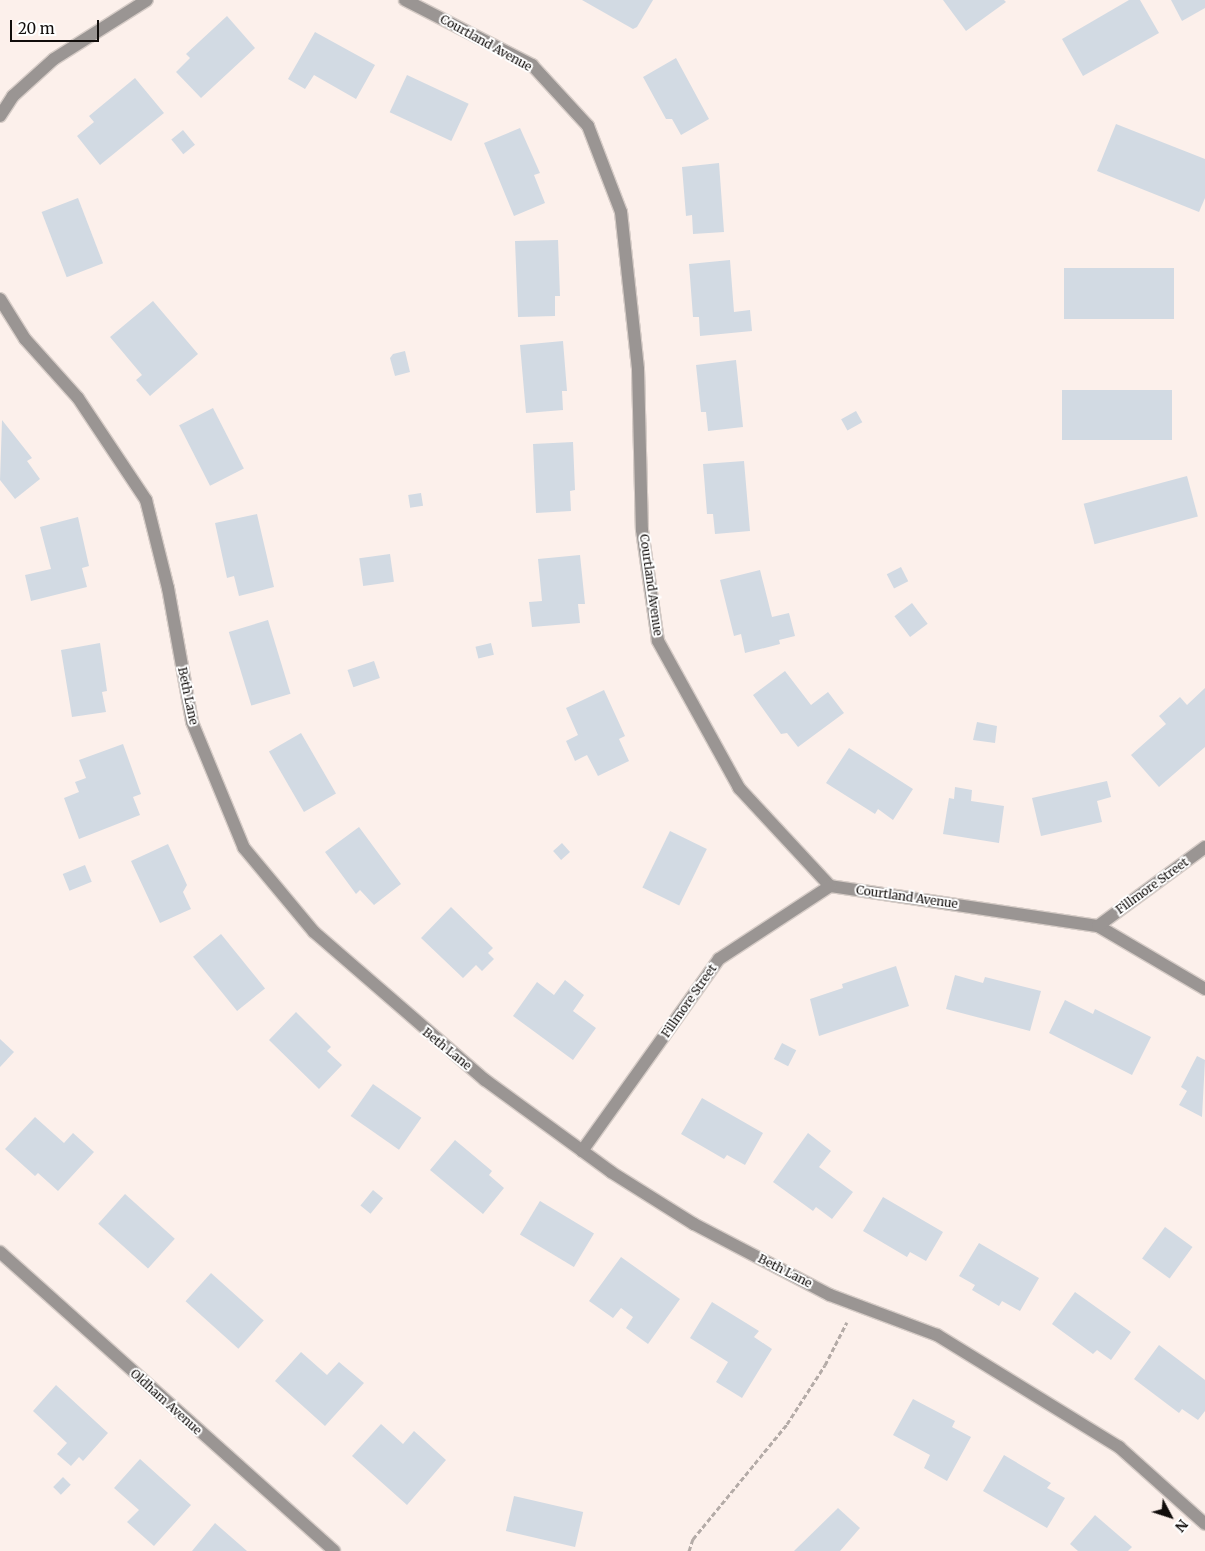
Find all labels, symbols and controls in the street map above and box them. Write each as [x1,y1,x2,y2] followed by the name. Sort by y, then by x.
[12,10,101,42] scale bar
[438,12,534,74] street label: Courtland Avenue
[18,19,55,38] text: 20 m
[637,533,665,637] street label: Courtland Avenue
[175,666,201,726] street label: Beth Lane
[1113,855,1191,917] street label: Fillmore Street
[855,883,959,911] street label: Courtland Avenue
[658,962,720,1040] street label: Fillmore Street
[420,1025,474,1073] street label: Beth Lane
[756,1251,814,1291] street label: Beth Lane
[127,1366,205,1438] street label: Oldham Avenue
[1145,1491,1195,1541] north arrow
[1171,1516,1192,1536] text: N

